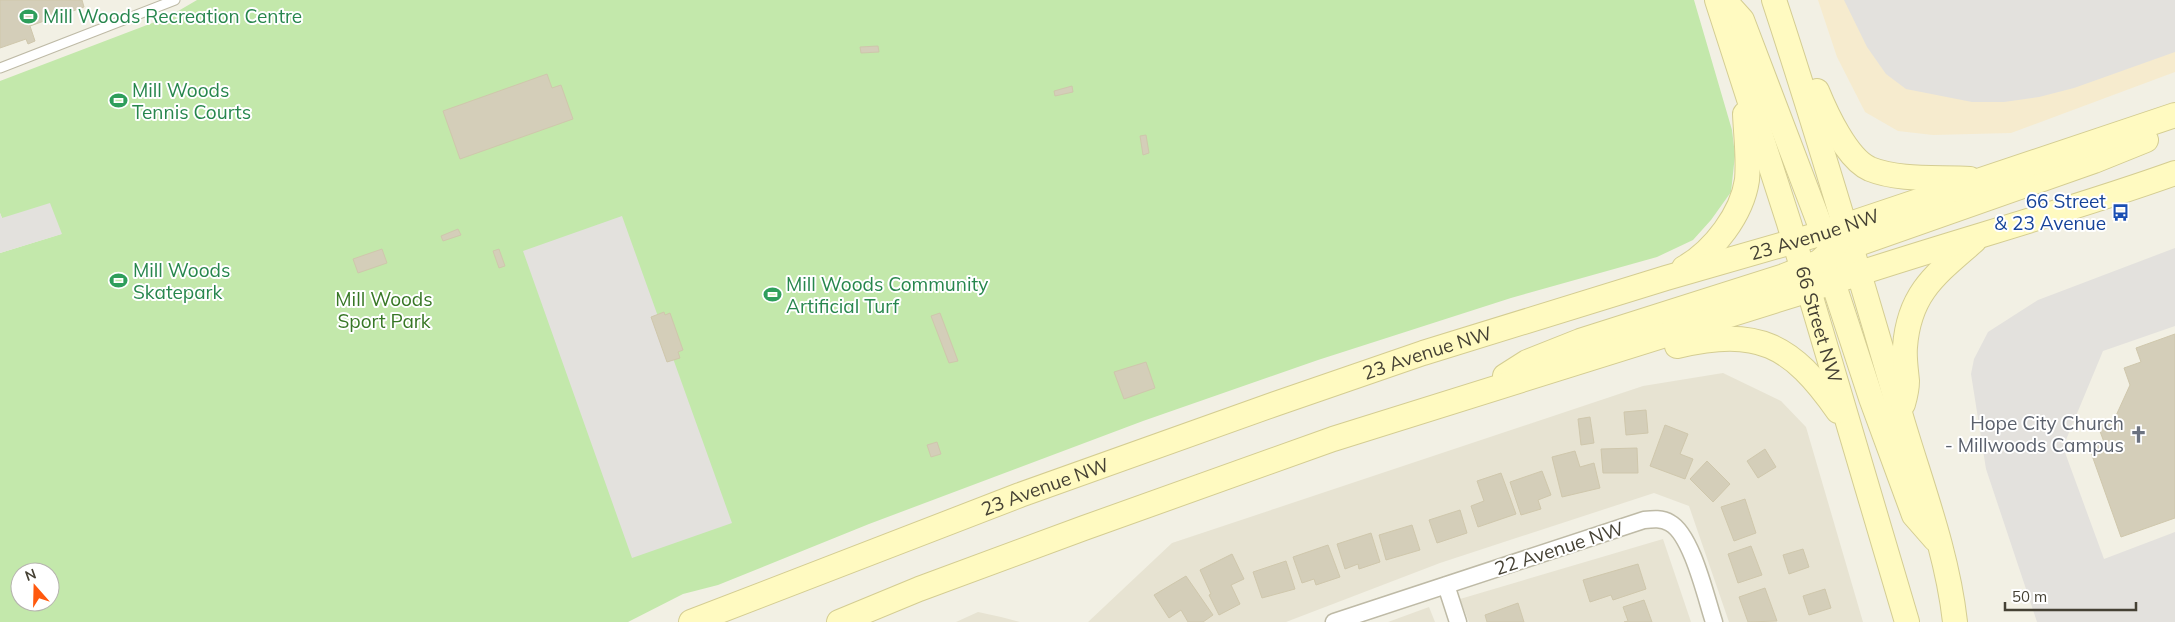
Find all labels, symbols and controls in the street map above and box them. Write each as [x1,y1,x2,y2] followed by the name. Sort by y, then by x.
[43,4,302,28] place label: Mill Woods Recreation Centre
[19,6,39,26] sports icon: Mill Woods Recreation Centre
[132,78,251,124] place label: Mill Woods Tennis Courts
[108,91,128,111] sports icon: Mill Woods Tennis Courts
[1994,189,2106,235] place label: 66 Street & 23 Avenue
[2110,202,2130,222] bus stop icon: 66 Street & 23 Avenue
[1747,203,1882,265] street label: 23 Avenue NW
[133,258,230,304] place label: Mill Woods Skatepark
[1790,263,1848,386] street label: 66 Street NW
[109,271,129,291] sports icon: Mill Woods Skatepark
[786,272,988,318] place label: Mill Woods Community Artificial Turf
[762,285,782,305] sports icon: Mill Woods Community Artificial Turf
[335,287,433,333] park label: Mill Woods Sport Park
[1359,321,1495,385] street label: 23 Avenue NW
[1945,411,2124,457] place label: Hope City Church - Millwoods Campus
[2128,424,2148,444] church icon: Hope City Church - Millwoods Campus
[978,452,1112,521] street label: 23 Avenue NW
[1491,516,1627,580] street label: 22 Avenue NW
[10,562,60,612] north arrow
[23,565,39,585] text: N
[2005,580,2136,612] scale bar
[2012,587,2047,606] text: 50 m

